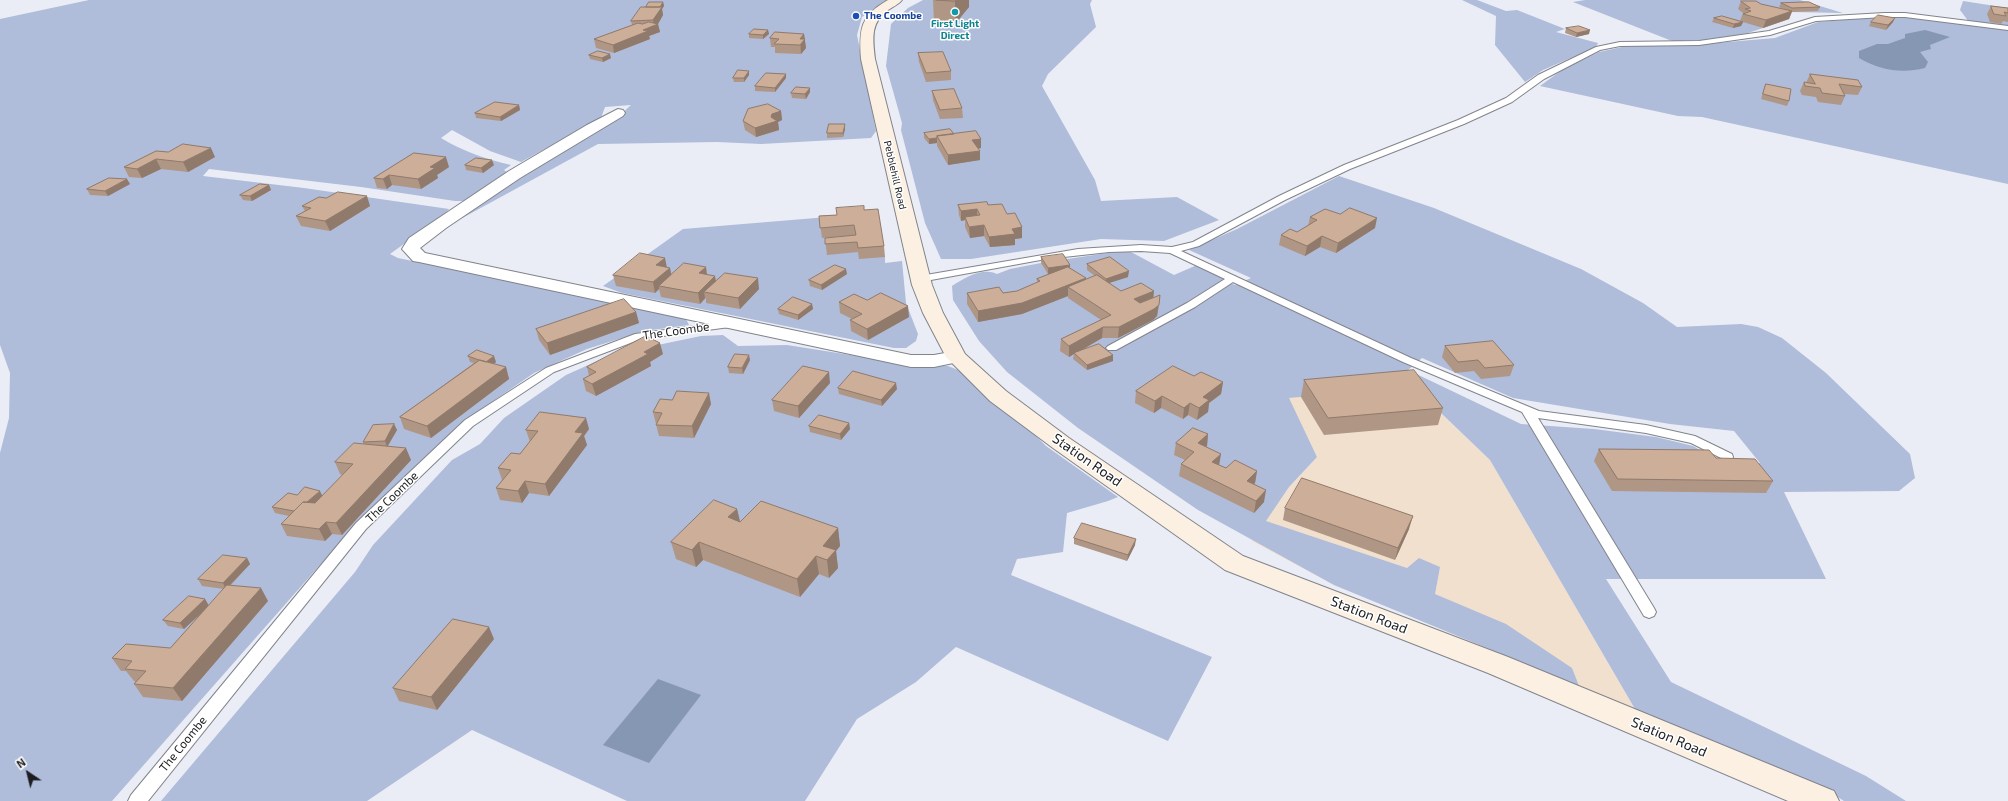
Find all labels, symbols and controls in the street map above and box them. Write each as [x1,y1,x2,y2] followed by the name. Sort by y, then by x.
[950,7,960,17] marker: First Light Direct
[864,10,922,22] place label: The Coombe
[851,11,861,21] marker: The Coombe
[931,18,979,42] place label: First Light Direct
[881,139,909,211] street label: Pebblehill Road
[642,319,710,343] street label: The Coombe
[1049,430,1125,490] street label: Station Road
[363,468,421,526] street label: The Coombe
[1328,593,1410,637] street label: Station Road
[156,713,210,775] street label: The Coombe
[1628,713,1710,761] street label: Station Road
[8,753,48,793] north arrow
[14,755,28,770] text: N

